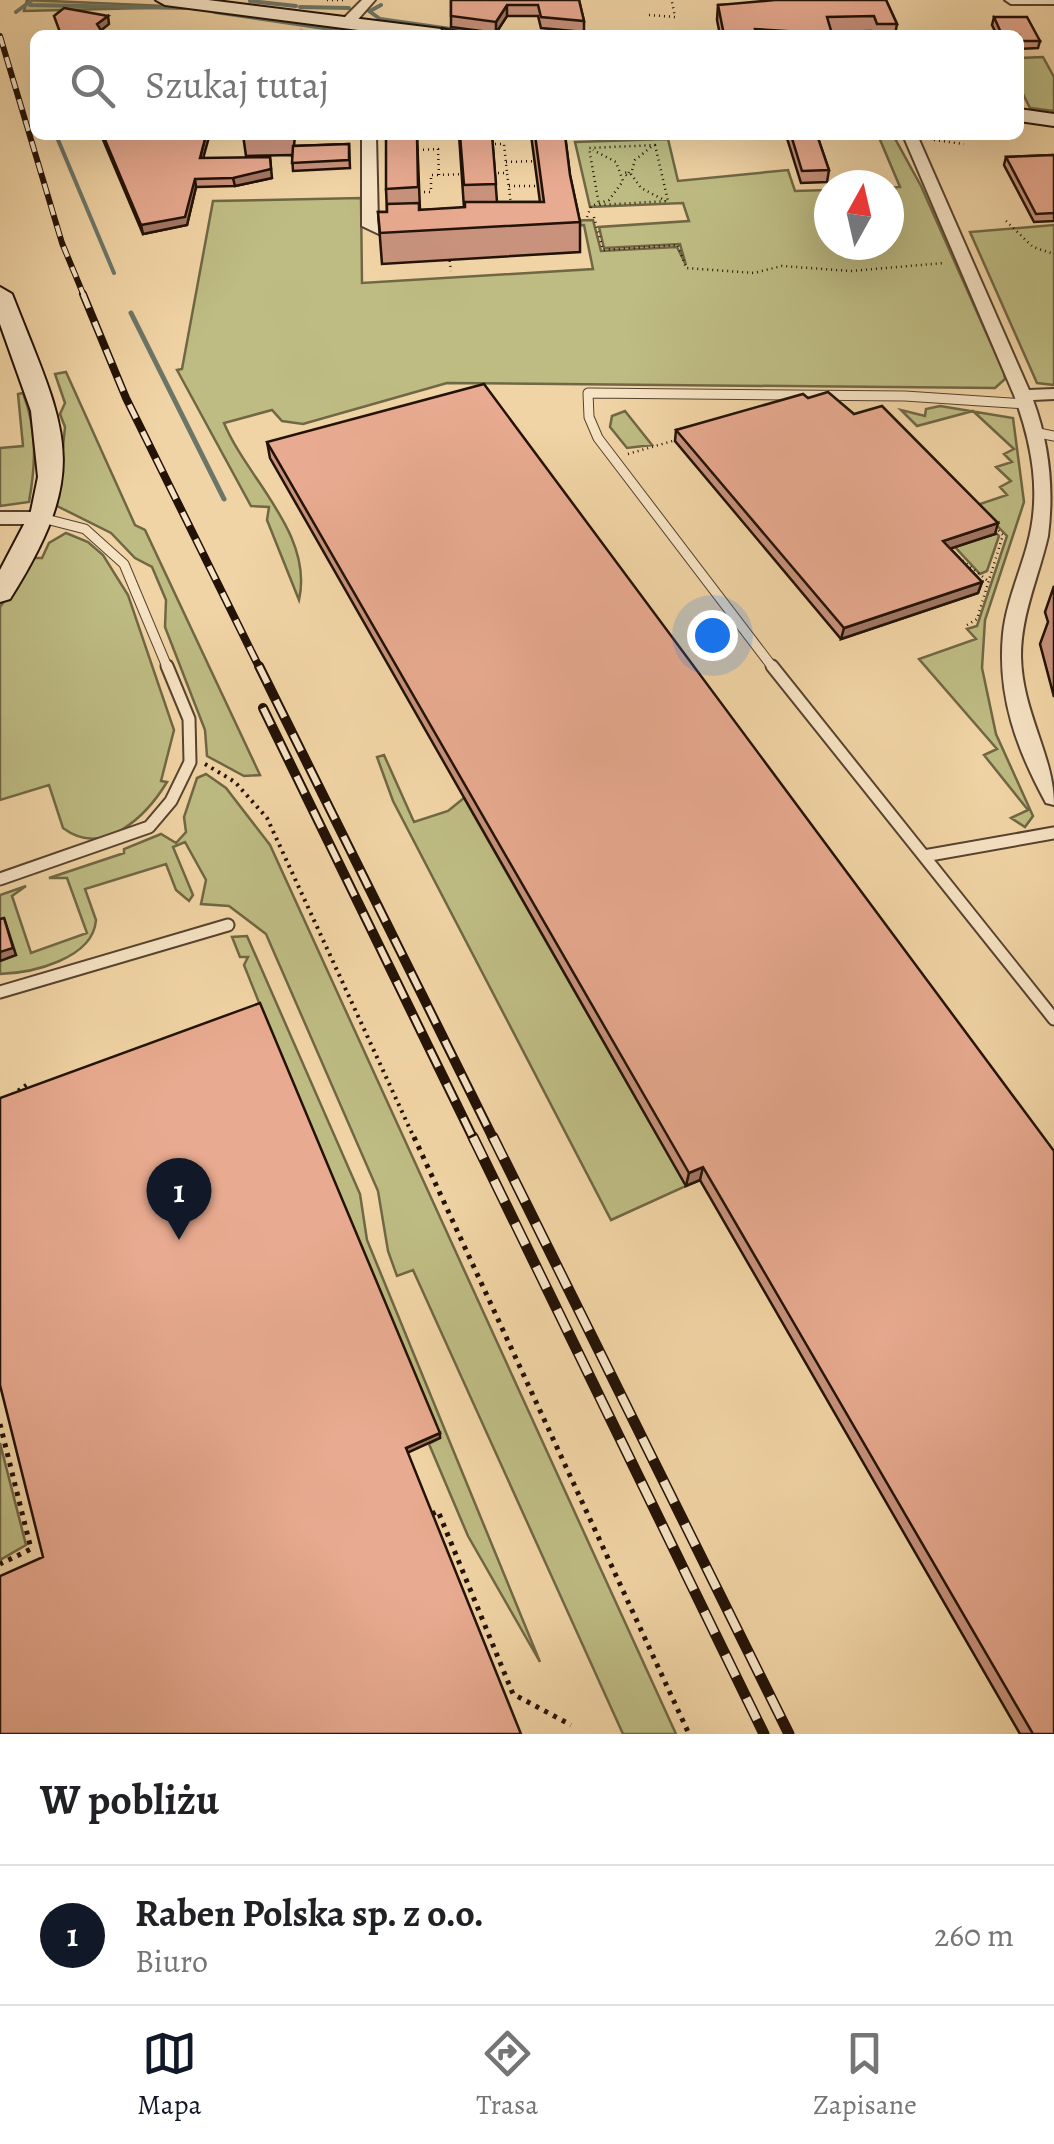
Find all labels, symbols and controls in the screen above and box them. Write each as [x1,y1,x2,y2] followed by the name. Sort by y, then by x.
[30,30,1024,140] search box
[65,58,120,113] icon: search
[145,59,329,111] text: Szukaj tutaj
[814,170,904,260] north arrow
[687,610,738,661] your location
[146,1158,212,1240] pin: 1
[40,1771,219,1828] text: W pobliżu
[135,1887,484,1939] text: Raben Polska sp. z o.o.
[67,1913,78,1957] text: 1
[934,1913,1014,1957] text: 260 m
[135,1939,208,1983] text: Biuro
[137,2026,202,2124] tab: Mapa
[476,2026,538,2124] tab: Trasa
[813,2026,917,2124] tab: Zapisane

